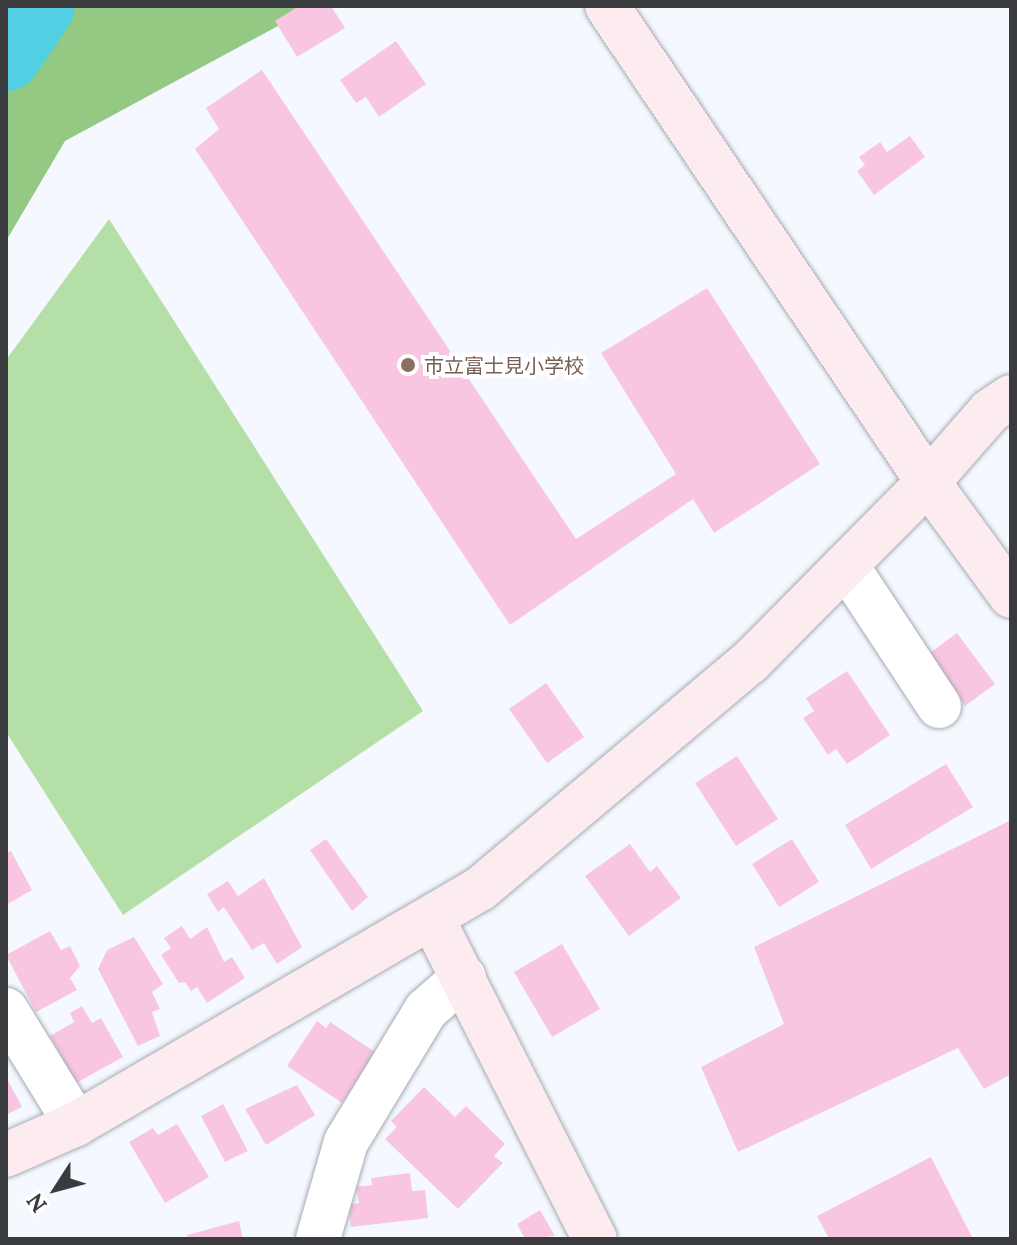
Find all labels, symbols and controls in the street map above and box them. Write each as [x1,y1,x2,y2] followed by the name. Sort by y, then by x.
[424,353,584,377] place label: 市立富士見小学校
[399,356,417,374] marker: 市立富士見小学校
[16,1149,96,1229] north arrow
[20,1188,53,1218] text: N

